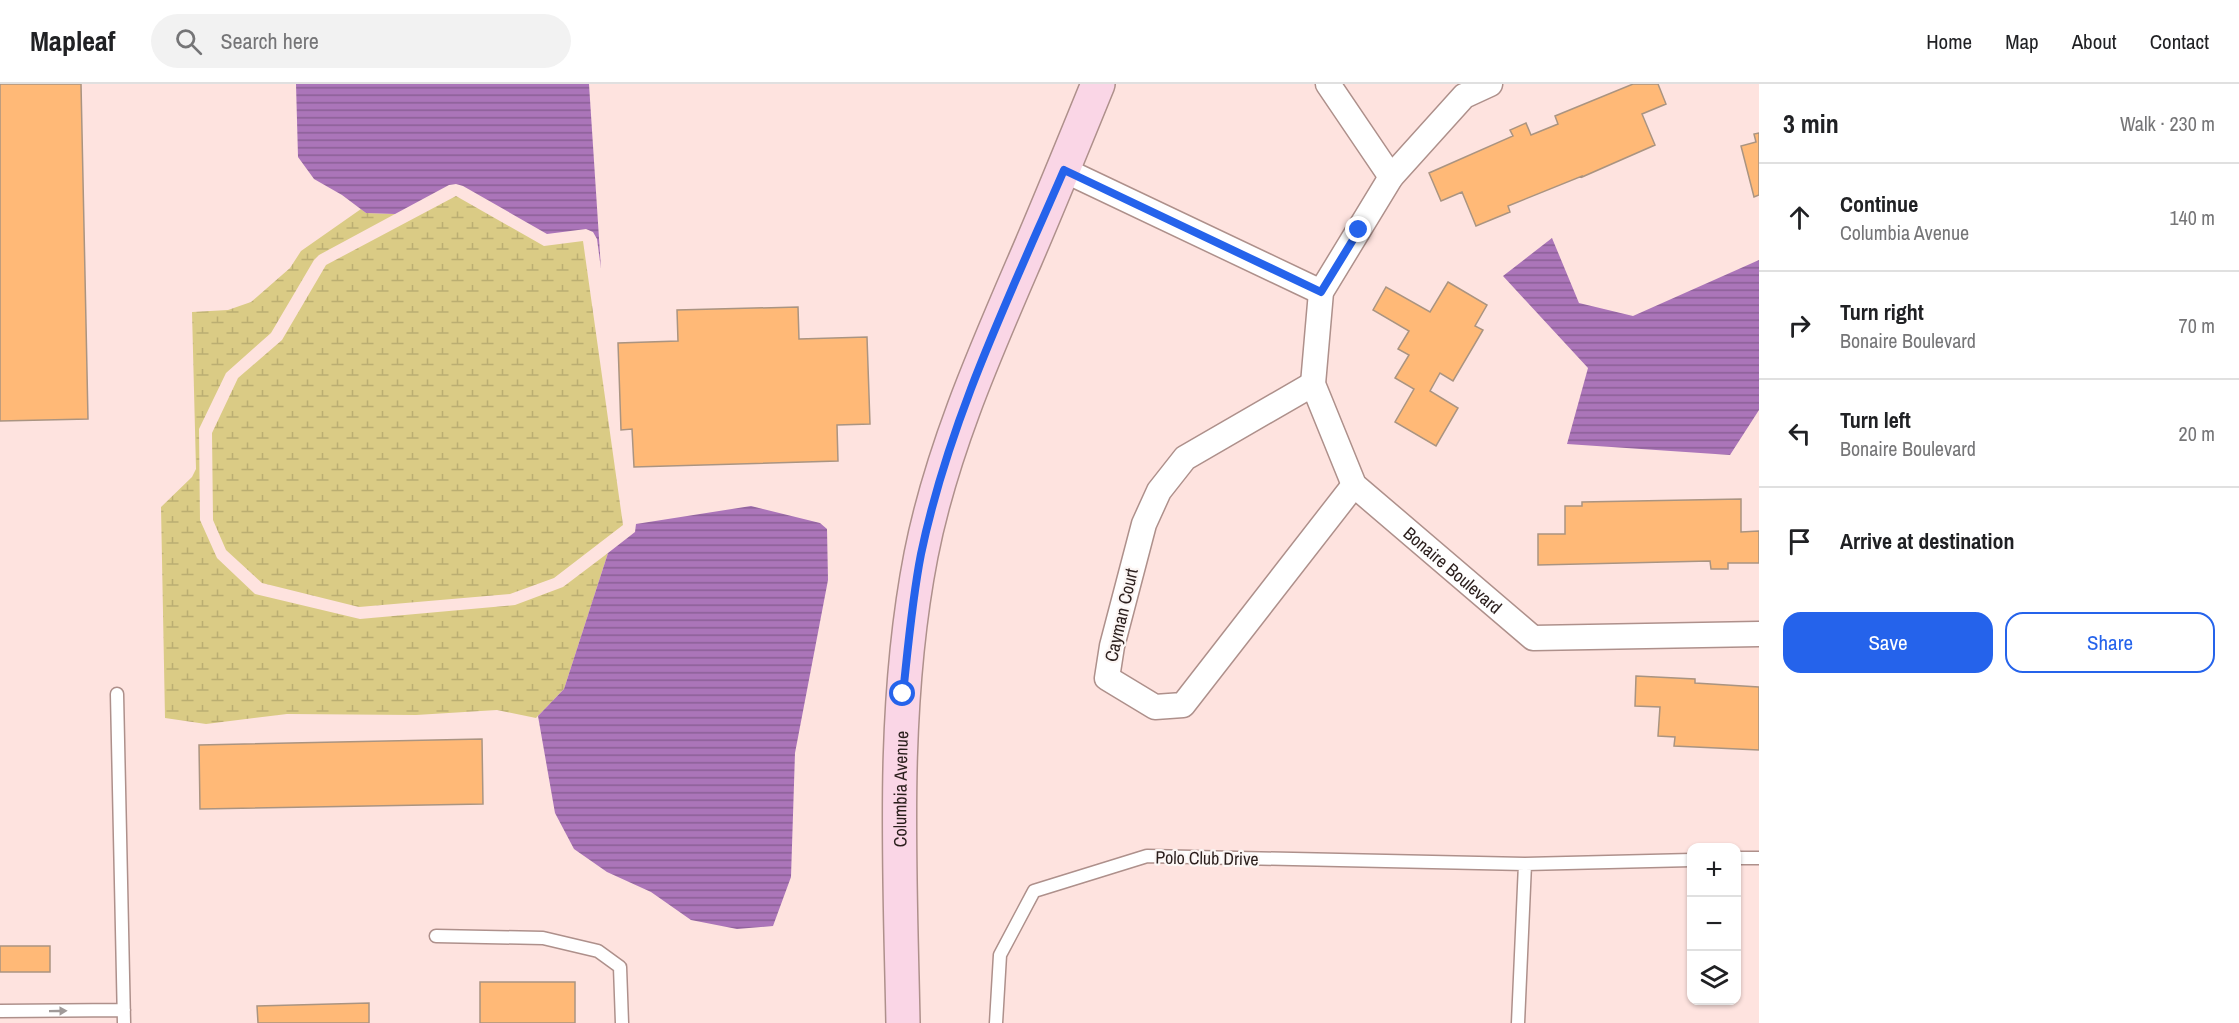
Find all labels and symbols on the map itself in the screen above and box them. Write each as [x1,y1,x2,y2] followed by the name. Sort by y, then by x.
[1345,216,1371,242] route end
[1398,520,1508,619] street label: Bonaire Boulevard
[1098,566,1144,664] street label: Cayman Court
[889,680,915,706] route start
[887,730,914,847] street label: Columbia Avenue
[1155,845,1259,871] street label: Polo Club Drive
[49,1006,68,1015] one-way arrow

